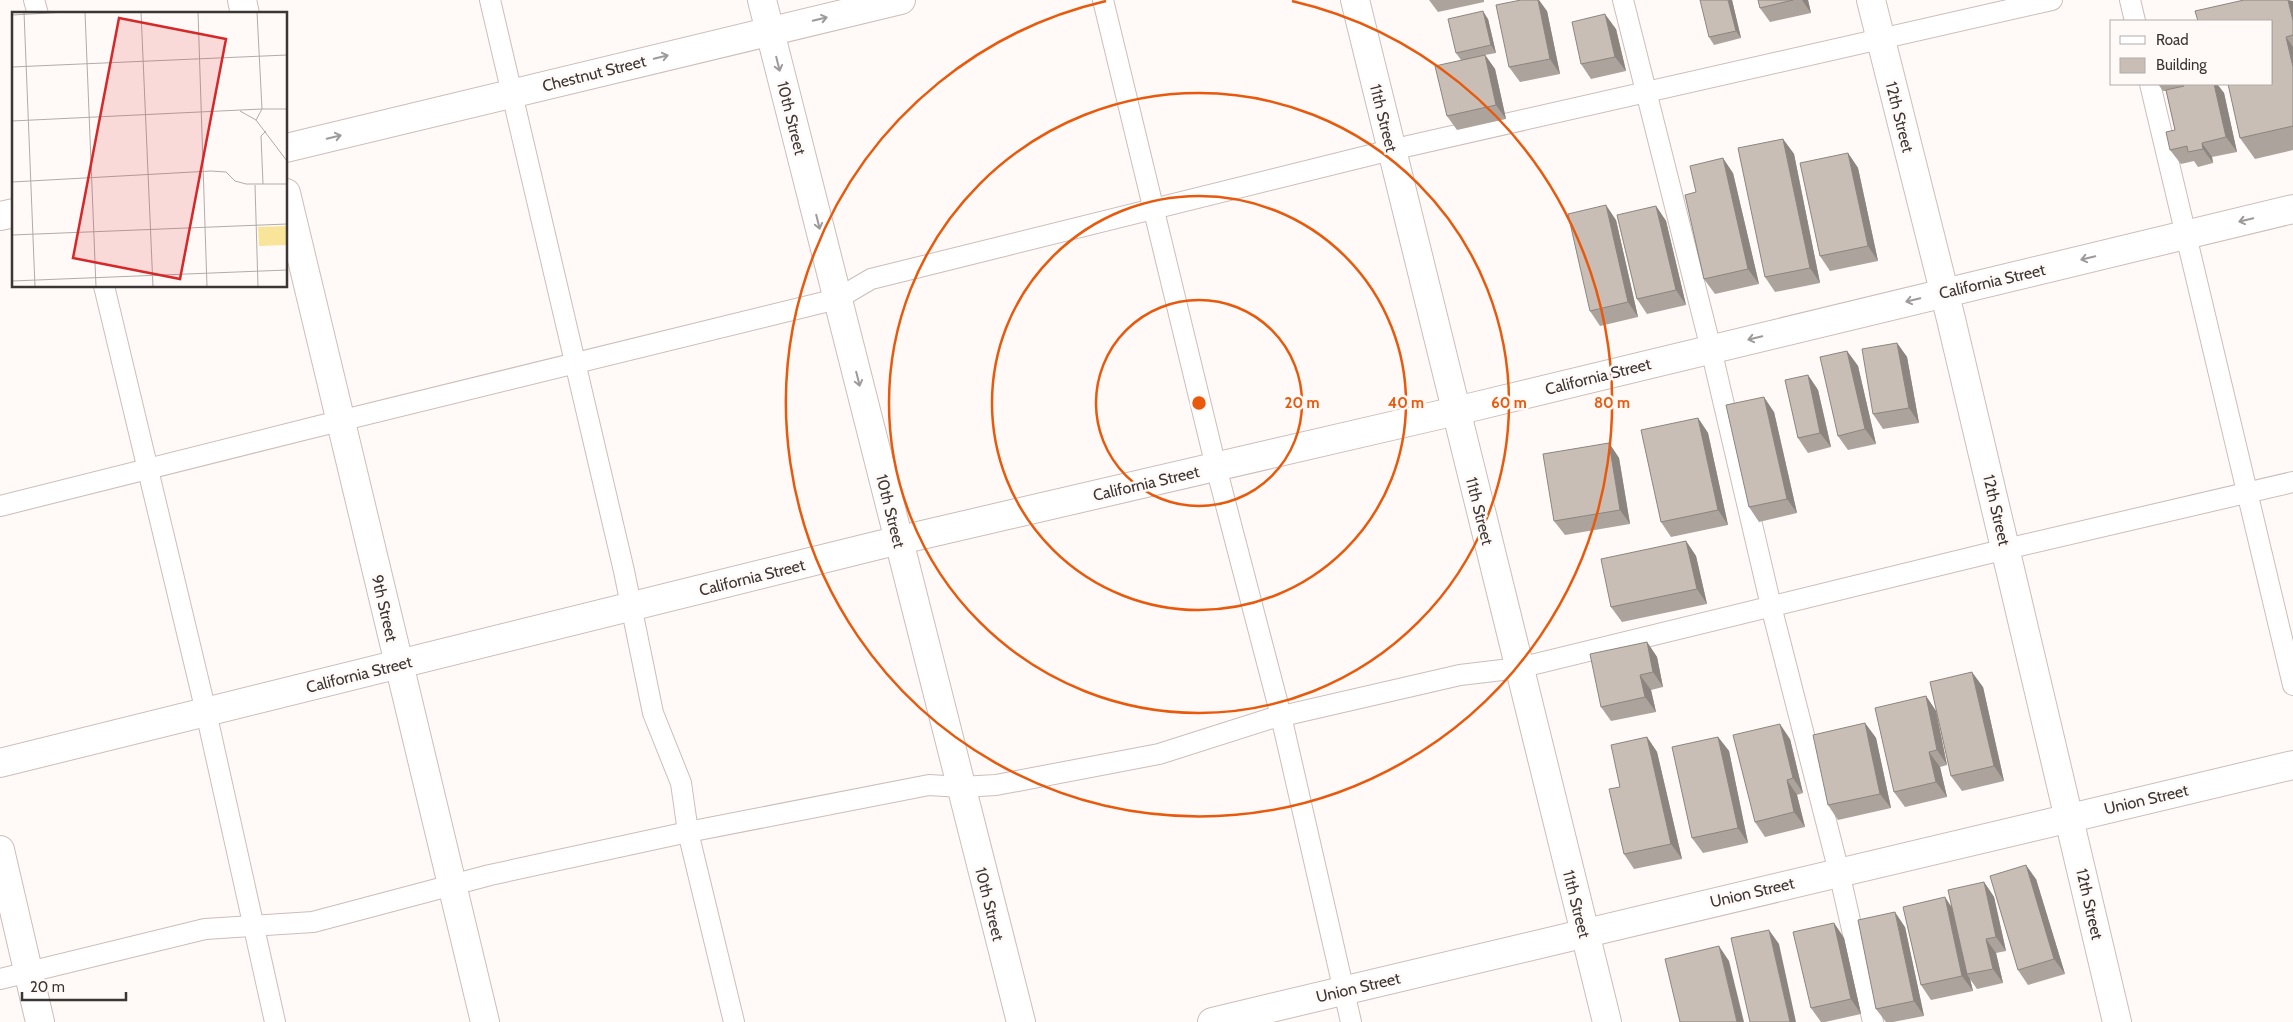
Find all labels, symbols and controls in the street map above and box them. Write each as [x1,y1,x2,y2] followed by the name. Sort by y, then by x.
[12,12,288,288] inset map
[811,14,827,23] one-way arrow
[2110,20,2273,85] legend
[2156,31,2189,49] text: Road
[540,51,649,96] street label: Chestnut Street
[653,52,669,61] one-way arrow
[774,56,783,72] one-way arrow
[2156,56,2207,74] text: Building
[773,79,810,157] street label: 10th Street
[1882,80,1918,155] street label: 12th Street
[1366,82,1401,155] street label: 11th Street
[325,132,341,141] one-way arrow
[814,213,823,229] one-way arrow
[2238,216,2254,225] one-way arrow
[2080,254,2096,263] one-way arrow
[1937,260,2048,303] street label: California Street
[1905,296,1921,305] one-way arrow
[1747,334,1763,343] one-way arrow
[1543,354,1654,399] street label: California Street
[854,371,863,387] one-way arrow
[1190,394,1208,412] centre of rings
[1285,394,1319,412] text: 20 m
[1388,394,1424,412] text: 40 m
[1491,394,1527,412] text: 60 m
[1594,394,1630,412] text: 80 m
[1091,462,1202,505] street label: California Street
[872,472,909,550] street label: 10th Street
[1979,473,2014,548] street label: 12th Street
[1462,475,1497,548] street label: 11th Street
[697,555,808,600] street label: California Street
[368,573,402,644] street label: 9th Street
[304,652,415,697] street label: California Street
[2102,780,2191,818] street label: Union Street
[971,865,1008,943] street label: 10th Street
[2072,867,2107,942] street label: 12th Street
[1559,868,1594,941] street label: 11th Street
[1708,873,1797,911] street label: Union Street
[1314,968,1403,1006] street label: Union Street
[22,970,126,1002] scale bar
[30,978,65,996] text: 20 m

